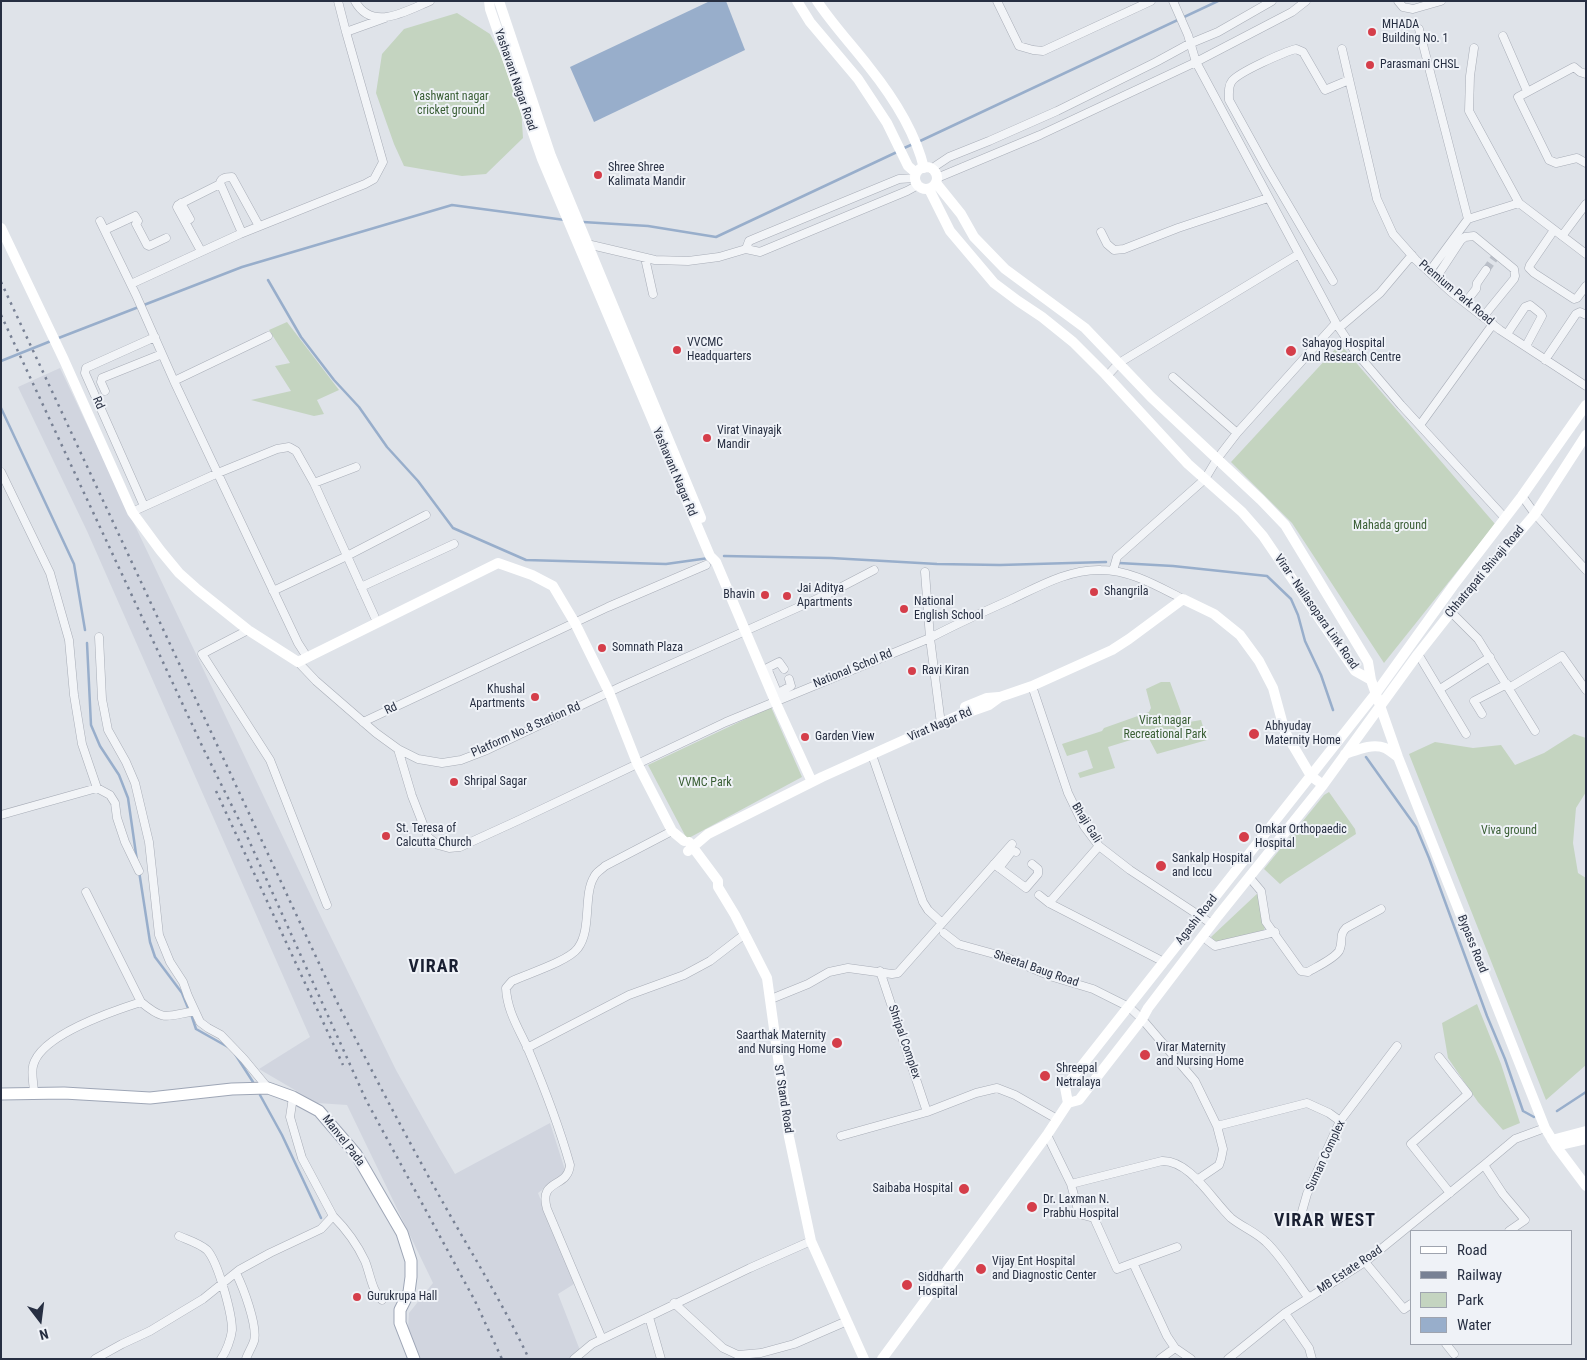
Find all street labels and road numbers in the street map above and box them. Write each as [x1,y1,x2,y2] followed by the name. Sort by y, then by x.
[491,27,539,133] street label: Yashavant Nagar Road
[1416,257,1496,329] street label: Premium Park Road
[89,394,107,412] street label: Rd
[649,425,699,519] street label: Yashavant Nagar Rd
[1442,523,1528,621] street label: Chhatrapati Shivaji Road
[1271,552,1361,672] street label: Virar - Nailasopara Link Road
[811,647,895,691] street label: National Schol Rd
[469,699,583,761] street label: Platform No.8 Station Rd
[382,700,400,718] street label: Rd
[906,705,974,745] street label: Virat Nagar Rd
[1068,800,1104,846] street label: Bhaji Gali
[1173,892,1221,948] street label: Agashi Road
[1454,913,1490,975] street label: Bypass Road
[992,948,1080,990] street label: Sheetal Baug Road
[885,1003,923,1081] street label: Shripal Complex
[770,1064,796,1134] street label: ST Stand Road
[319,1113,367,1169] street label: Manvel Pada
[1303,1118,1349,1194] street label: Suman Complex
[1315,1243,1385,1297] street label: MB Estate Road

